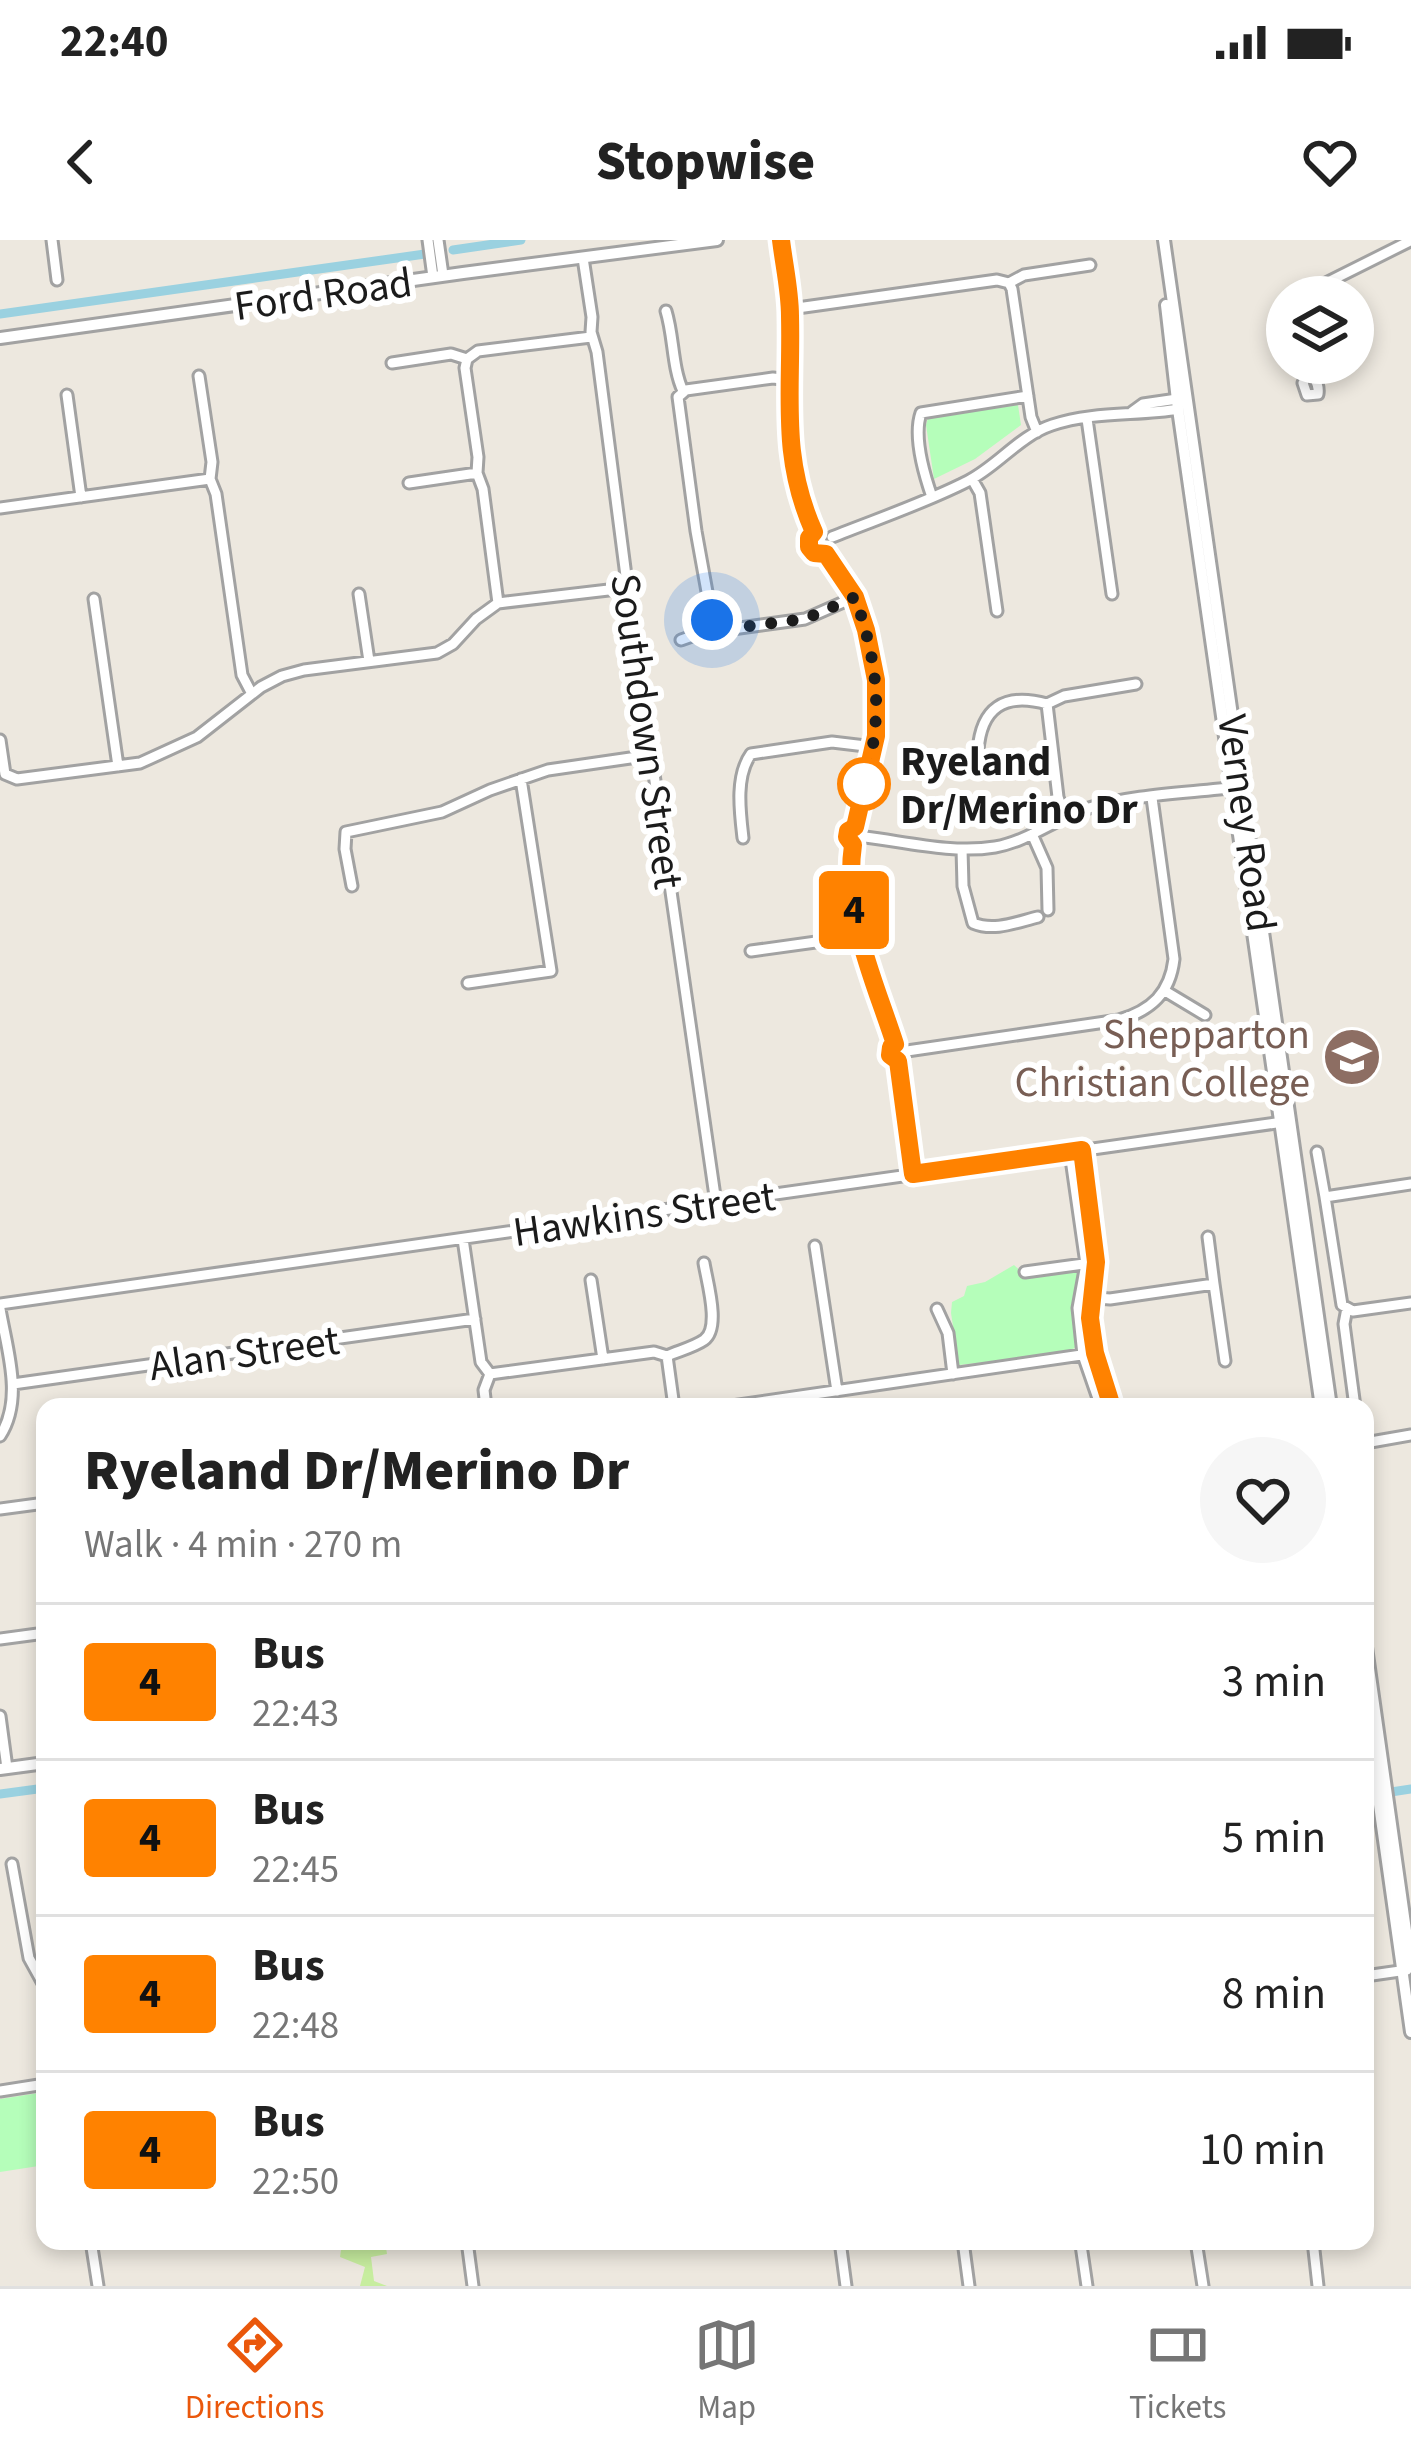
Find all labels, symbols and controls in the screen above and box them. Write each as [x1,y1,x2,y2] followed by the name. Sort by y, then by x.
[60,10,169,74] text: 22:40
[596,124,815,201] text: Stopwise
[48,129,114,195] icon: back
[1297,129,1363,195] icon: heart
[230,253,416,337] street label: Ford Road
[1266,276,1374,384] map controls
[1266,276,1374,384] button: layers
[594,570,698,893] street label: Southdown Street
[682,590,742,650] your location
[1201,711,1291,936] street label: Verney Road
[900,732,1138,840] place label: Ryeland Dr/Merino Dr
[839,759,889,809] marker: Ryeland Dr/Merino Dr
[815,871,893,949] line badge: 4
[843,880,865,940] text: 4
[1014,1005,1310,1113] place label: Shepparton Christian College
[1321,1026,1383,1088] school or university icon: Shepparton Christian College
[509,1167,779,1263] street label: Hawkins Street
[145,1311,343,1397] street label: Alan Street
[84,1431,629,1512] text: Ryeland Dr/Merino Dr
[1200,1437,1326,1563] button: heart
[84,1517,402,1573] text: Walk · 4 min · 270 m
[252,1622,325,1686] text: Bus
[1222,1650,1326,1714] text: 3 min
[139,1652,161,1712] text: 4
[252,1686,339,1742] text: 22:43
[252,1778,325,1842] text: Bus
[1222,1806,1326,1870] text: 5 min
[139,1808,161,1868] text: 4
[252,1842,339,1898] text: 22:45
[252,1934,325,1998] text: Bus
[1222,1962,1326,2026] text: 8 min
[139,1964,161,2024] text: 4
[252,1998,339,2054] text: 22:48
[252,2090,325,2154] text: Bus
[1199,2118,1326,2182] text: 10 min
[139,2120,161,2180] text: 4
[252,2154,339,2210] text: 22:50
[185,2312,324,2431] tab: Directions
[694,2312,760,2431] tab: Map
[1129,2312,1226,2431] tab: Tickets

